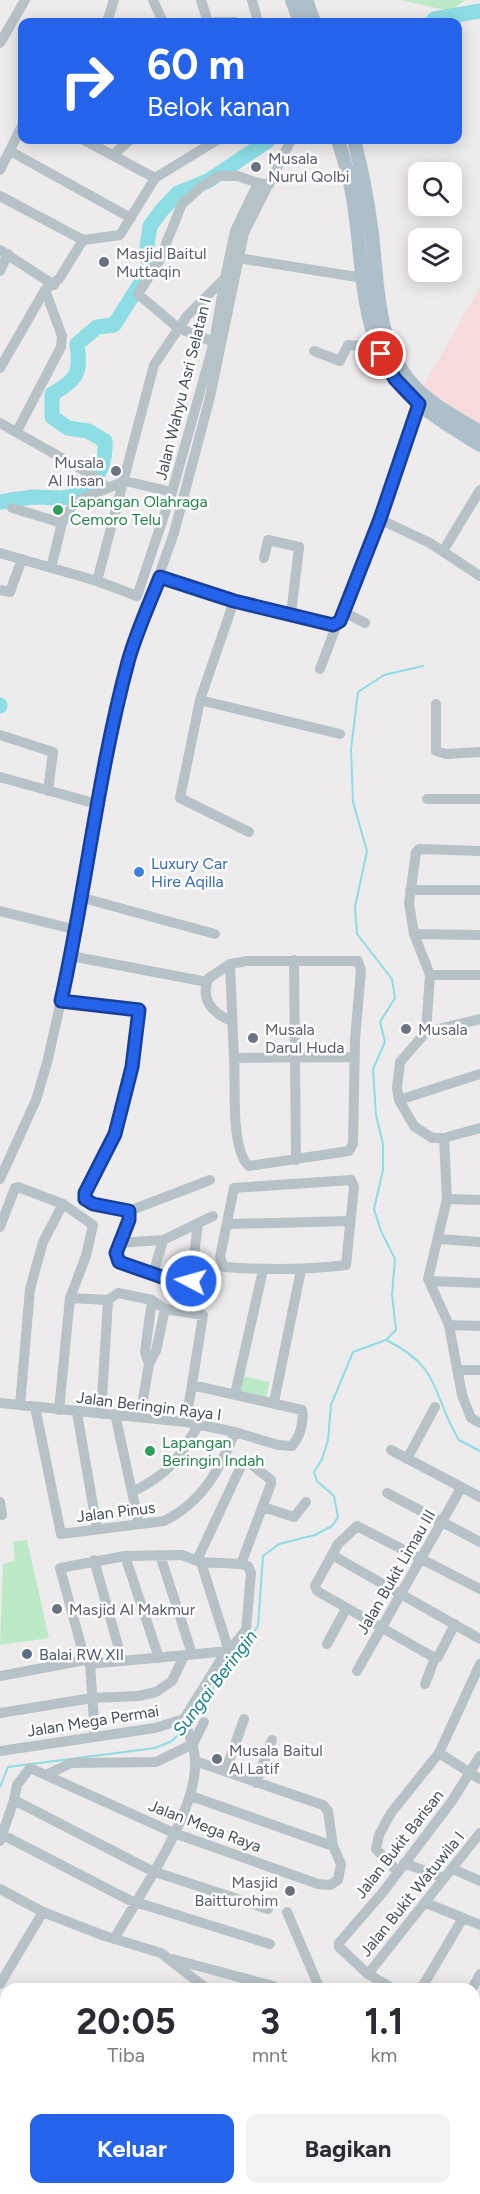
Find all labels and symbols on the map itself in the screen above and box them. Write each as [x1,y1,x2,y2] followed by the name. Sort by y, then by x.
[268,149,350,186] place label: Musala Nurul Qolbi
[249,160,263,174] marker: Musala Nurul Qolbi
[116,244,207,281] place label: Masjid Baitul Muttaqin
[97,255,111,269] marker: Masjid Baitul Muttaqin
[151,296,215,482] street label: Jalan Wahyu Asri Selatan I
[355,328,406,379] pin
[48,453,104,490] place label: Musala Al Ihsan
[109,464,123,478] marker: Musala Al Ihsan
[70,492,208,529] place label: Lapangan Olahraga Cemoro Telu
[51,503,65,517] marker: Lapangan Olahraga Cemoro Telu
[151,854,228,891] place label: Luxury Car Hire Aqilla
[132,865,146,879] marker: Luxury Car Hire Aqilla
[265,1020,344,1057] place label: Musala Darul Huda
[418,1020,468,1039] place label: Musala
[399,1022,413,1036] marker: Musala
[246,1031,260,1045] marker: Musala Darul Huda
[159,1249,223,1313] position arrow
[75,1388,223,1424] street label: Jalan Beringin Raya I
[162,1433,264,1470] place label: Lapangan Beringin Indah
[143,1444,157,1458] marker: Lapangan Beringin Indah
[76,1498,156,1526] street label: Jalan Pinus
[353,1506,439,1638] street label: Jalan Bukit Limau III
[69,1600,196,1619] place label: Masjid Al Makmur
[50,1602,64,1616] marker: Masjid Al Makmur
[168,1626,262,1740] water label: Sungai Beringin
[39,1645,124,1664] place label: Balai RW XII
[20,1647,34,1661] marker: Balai RW XII
[26,1701,160,1741] street label: Jalan Mega Permai
[229,1741,323,1778] place label: Musala Baitul Al Latif
[210,1752,224,1766] marker: Musala Baitul Al Latif
[351,1786,447,1902] street label: Jalan Bukit Barisan
[146,1796,264,1856] street label: Jalan Mega Raya
[356,1828,468,1960] street label: Jalan Bukit Watuwila I
[194,1873,278,1910] place label: Masjid Baitturohim
[283,1884,297,1898] marker: Masjid Baitturohim

